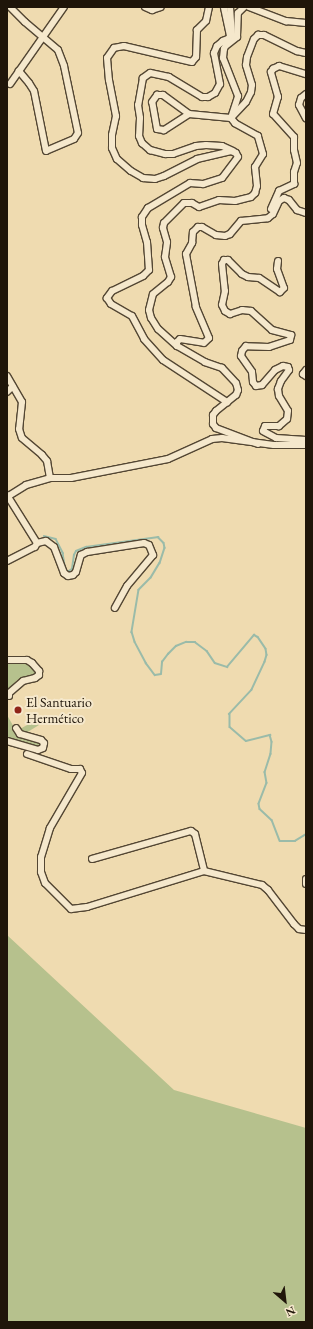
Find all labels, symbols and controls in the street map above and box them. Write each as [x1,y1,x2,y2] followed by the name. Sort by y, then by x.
[26,694,92,726] place label: El Santuario Hermético
[13,705,23,715] marker: El Santuario Hermético
[265,1281,305,1321] north arrow
[283,1303,298,1320] text: N

